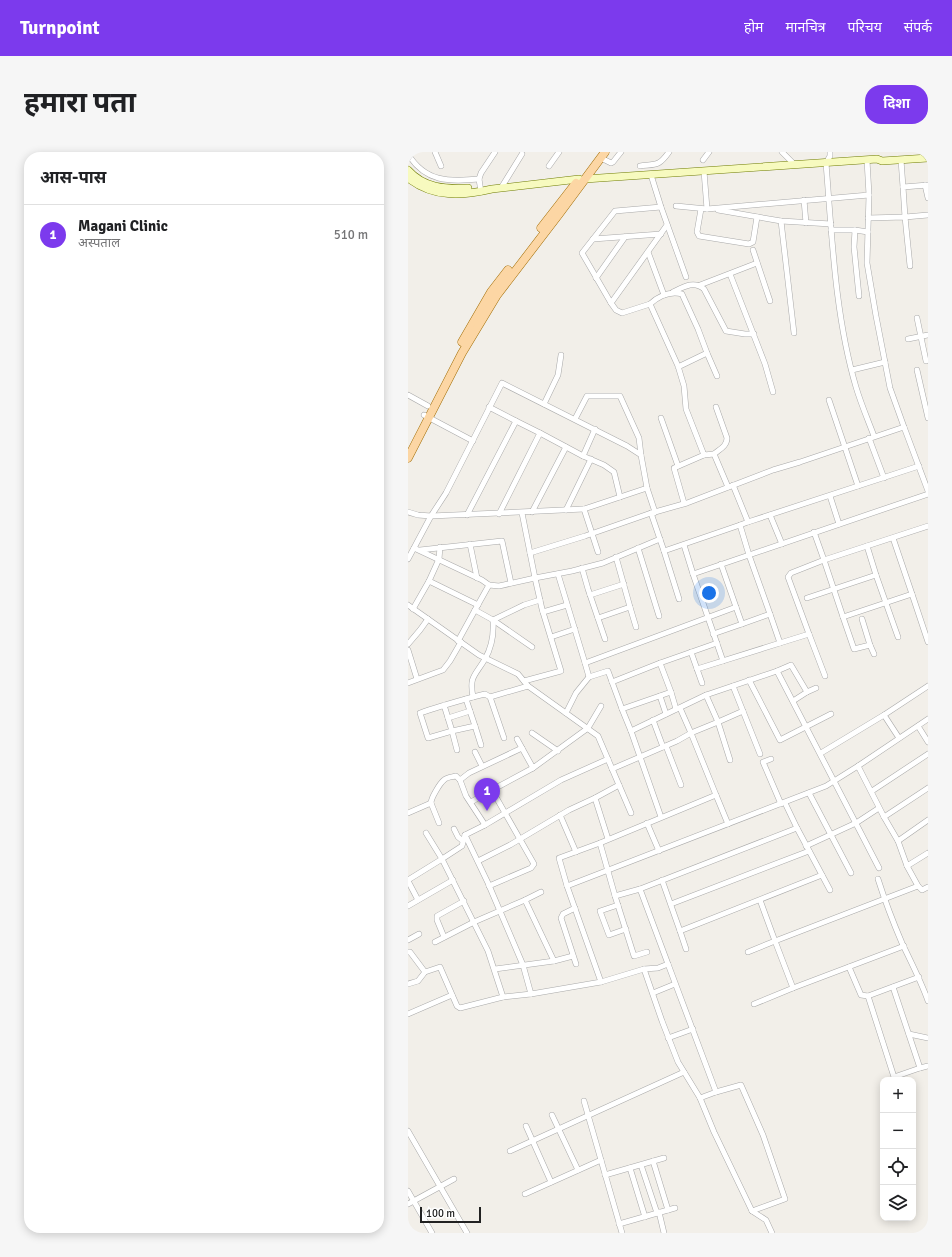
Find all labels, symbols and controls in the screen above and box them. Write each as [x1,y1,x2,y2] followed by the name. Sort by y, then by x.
[20,16,100,40] text: Turnpoint
[744,19,763,36] text: होम
[785,19,826,36] text: मानचित्र
[848,19,882,36] text: परिचय
[904,19,932,36] text: संपर्क
[865,85,928,124] button: दिशा
[24,86,136,120] text: हमारा पता
[40,167,106,188] text: आस-पास
[78,217,168,235] text: Magani Clinic
[49,227,57,243] text: 1
[334,227,368,243] text: 510 m
[78,235,120,251] text: अस्पताल
[699,583,719,603] your location
[474,778,500,811] pin: 1
[880,1077,916,1221] map controls
[880,1077,916,1113] button: +
[880,1113,916,1149] button: −
[880,1149,916,1185] button: locate
[880,1185,916,1221] button: layers
[420,1205,481,1224] scale bar
[426,1207,455,1220] text: 100 m

